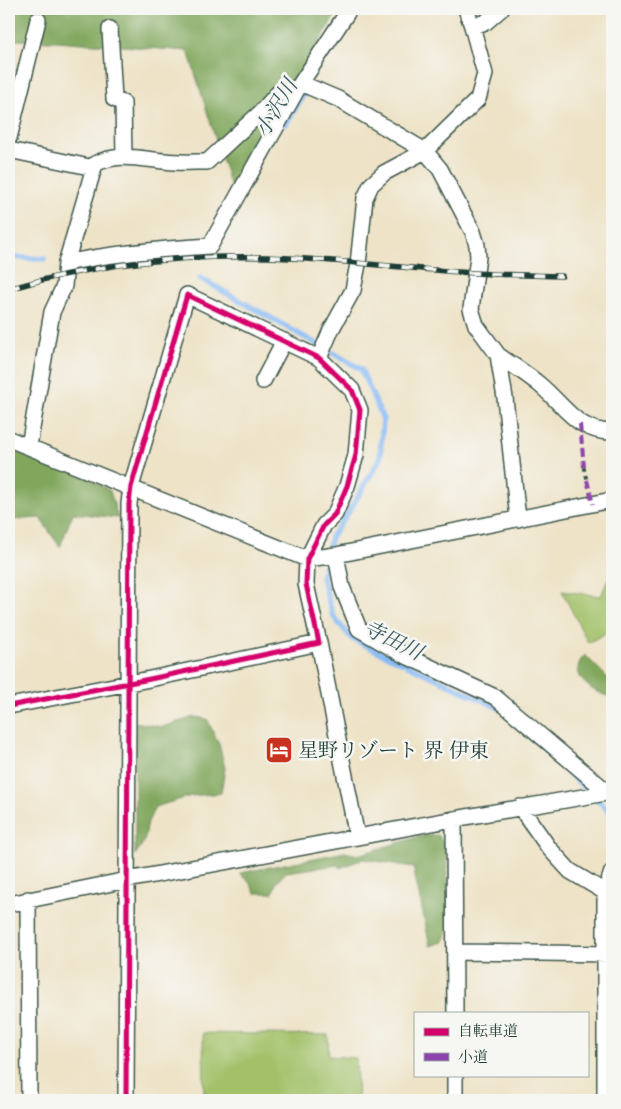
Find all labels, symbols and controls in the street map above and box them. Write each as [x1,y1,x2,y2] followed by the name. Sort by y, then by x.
[251,73,303,141] water label: 小沢川
[359,616,428,665] water label: 寺田川
[264,735,294,765] hotel icon: 星野リゾート 界 伊東
[298,740,489,762] place label: 星野リゾート 界 伊東
[414,1012,588,1076] legend
[458,1023,518,1040] text: 自転車道
[458,1049,488,1066] text: 小道

